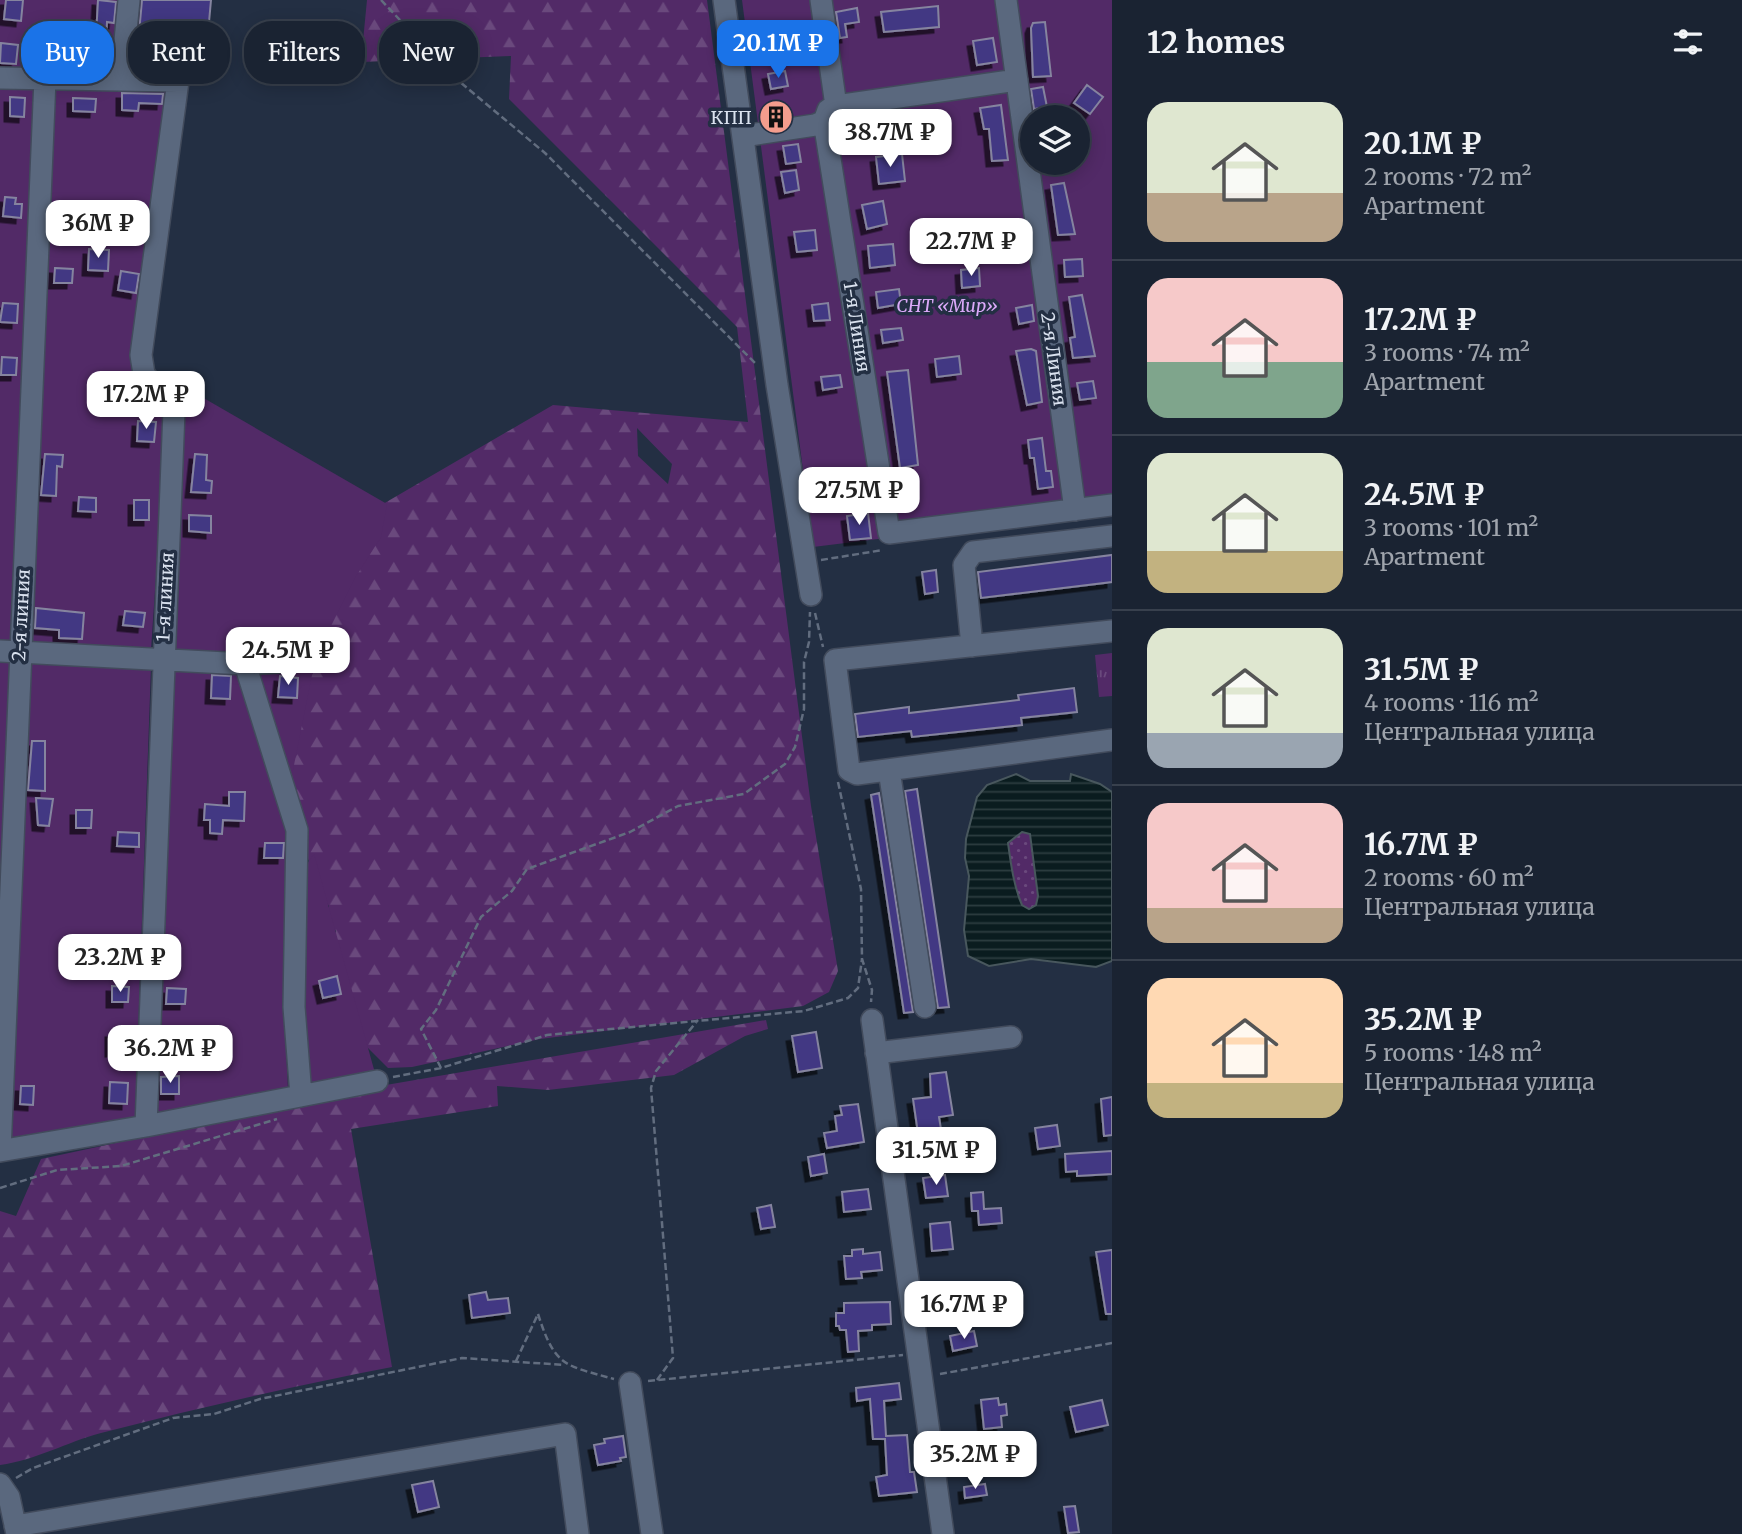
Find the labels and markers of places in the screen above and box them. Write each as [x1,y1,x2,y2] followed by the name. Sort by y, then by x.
[713,20,843,80] pin: 20.1M ₽
[757,98,795,136] building icon: КПП
[711,106,752,129] place label: КПП
[825,110,955,169] pin: 38.7M ₽
[49,201,147,260] pin: 36M ₽
[906,218,1036,278] pin: 22.7M ₽
[81,372,211,431] pin: 17.2M ₽
[794,468,924,527] pin: 27.5M ₽
[223,628,353,687] pin: 24.5M ₽
[55,934,185,994] pin: 23.2M ₽
[105,1026,235,1085] pin: 36.2M ₽
[871,1128,1001,1187] pin: 31.5M ₽
[899,1282,1029,1341] pin: 16.7M ₽
[910,1432,1040,1491] pin: 35.2M ₽

